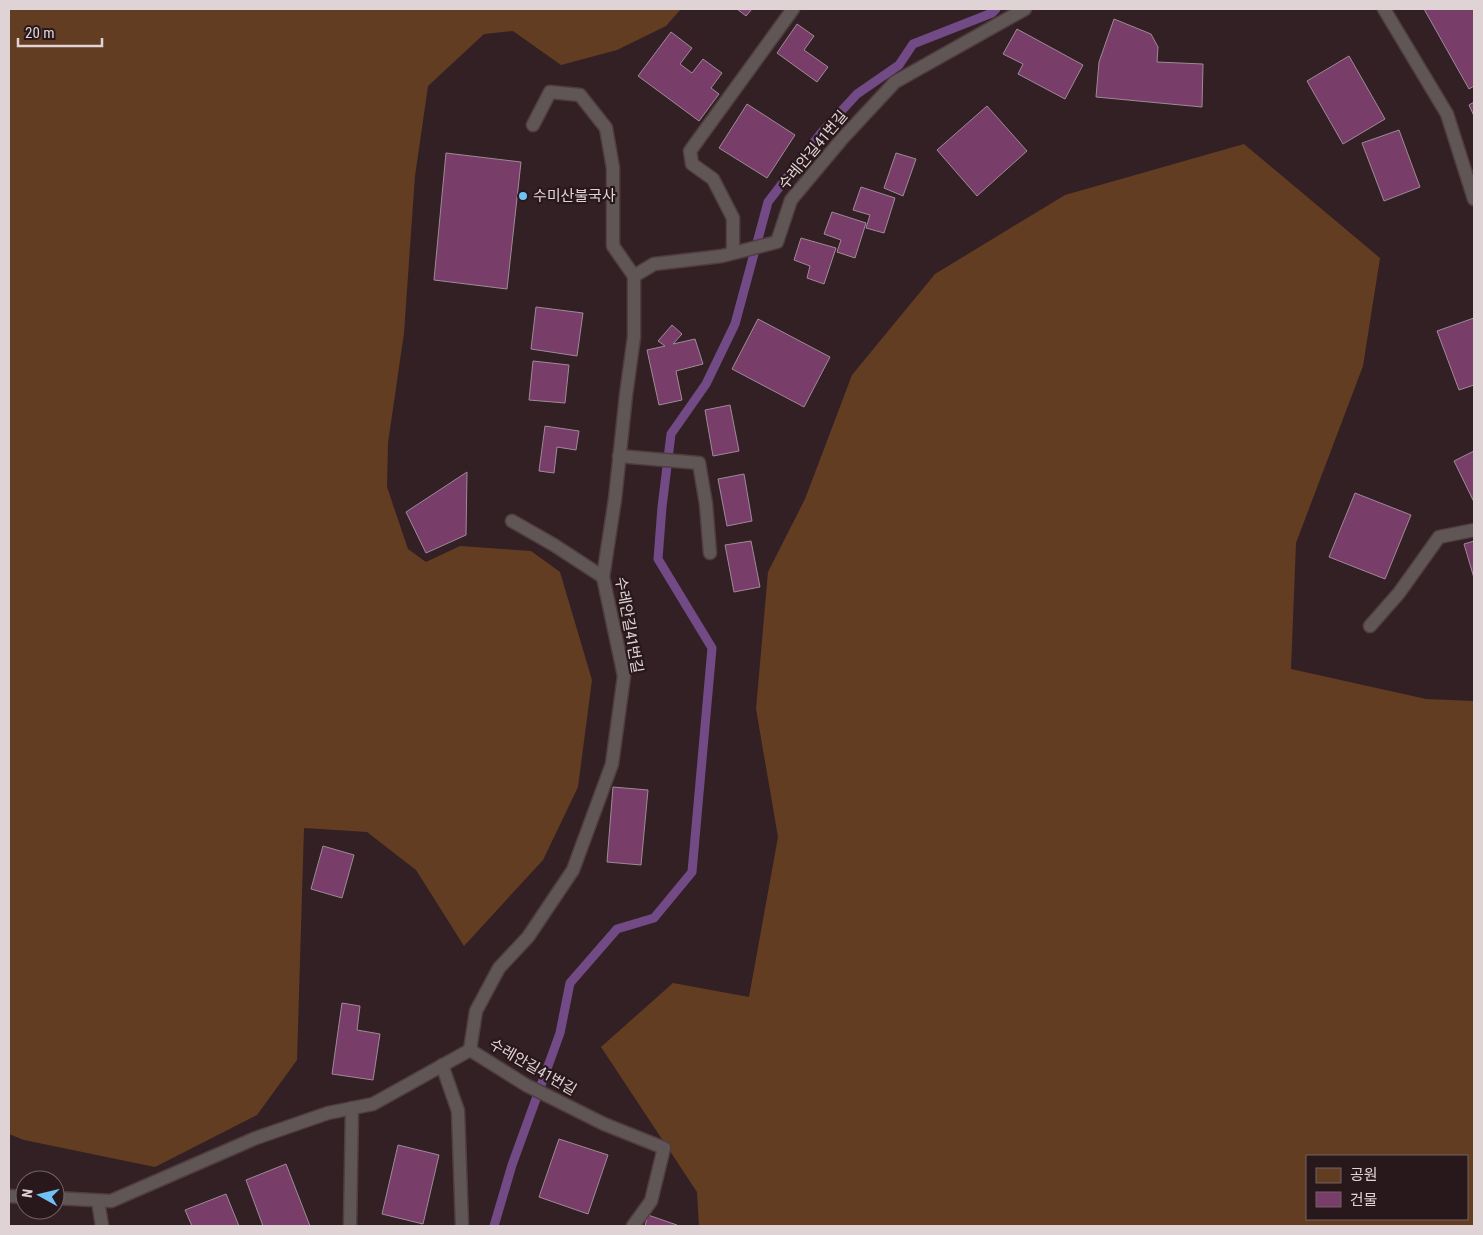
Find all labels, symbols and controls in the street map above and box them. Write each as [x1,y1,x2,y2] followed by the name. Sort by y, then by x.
[18,15,101,47] scale bar
[25,24,55,42] text: 20 m
[775,107,851,193] street label: 수레안길41번길
[533,187,616,205] place label: 수미산불국사
[517,190,529,202] marker: 수미산불국사
[612,575,646,675] street label: 수레안길41번길
[486,1035,580,1099] street label: 수레안길41번길
[1306,1155,1468,1220] legend
[1350,1166,1378,1184] text: 공원
[15,1170,65,1220] north arrow
[19,1188,36,1199] text: N
[1350,1191,1378,1209] text: 건물

